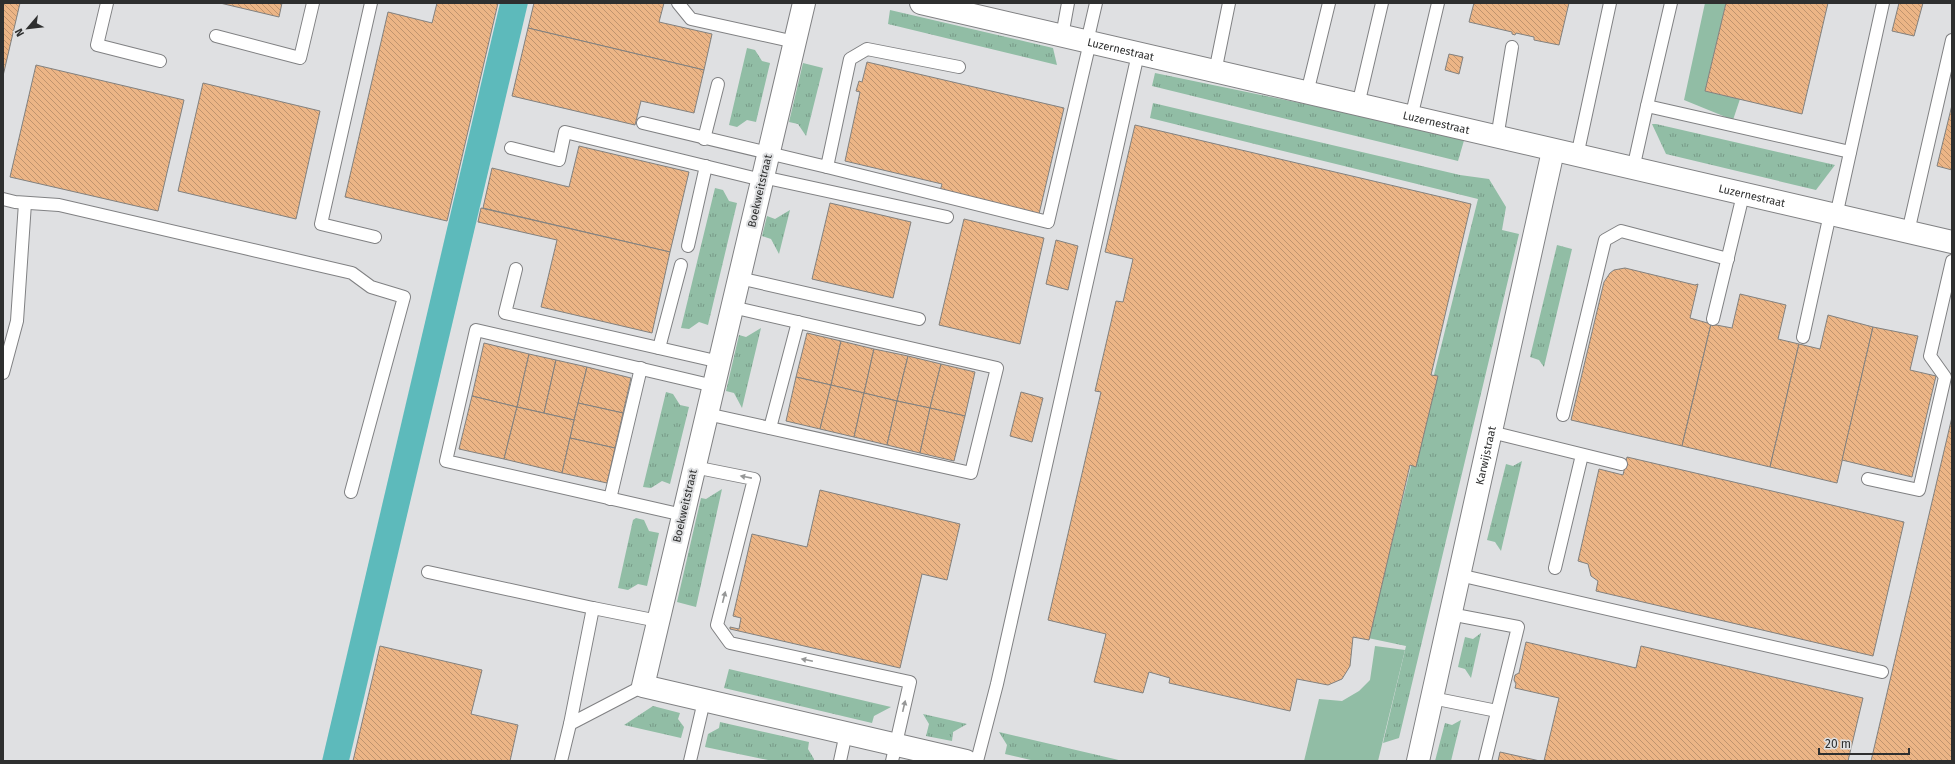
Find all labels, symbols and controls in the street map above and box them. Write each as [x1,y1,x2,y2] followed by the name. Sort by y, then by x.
[8,8,48,48] north arrow
[12,26,27,39] text: N
[1086,35,1155,63] street label: Luzernestraat
[1402,108,1471,136] street label: Luzernestraat
[745,153,775,229] street label: Boekweitstraat
[1717,182,1787,210] street label: Luzernestraat
[1473,425,1498,486] street label: Karwijstraat
[670,468,700,544] street label: Boekweitstraat
[740,474,752,480] one-way arrow
[721,591,727,603] one-way arrow
[801,656,813,662] one-way arrow
[902,700,908,713] one-way arrow
[1819,730,1909,756] scale bar
[1825,737,1851,751] text: 20 m

